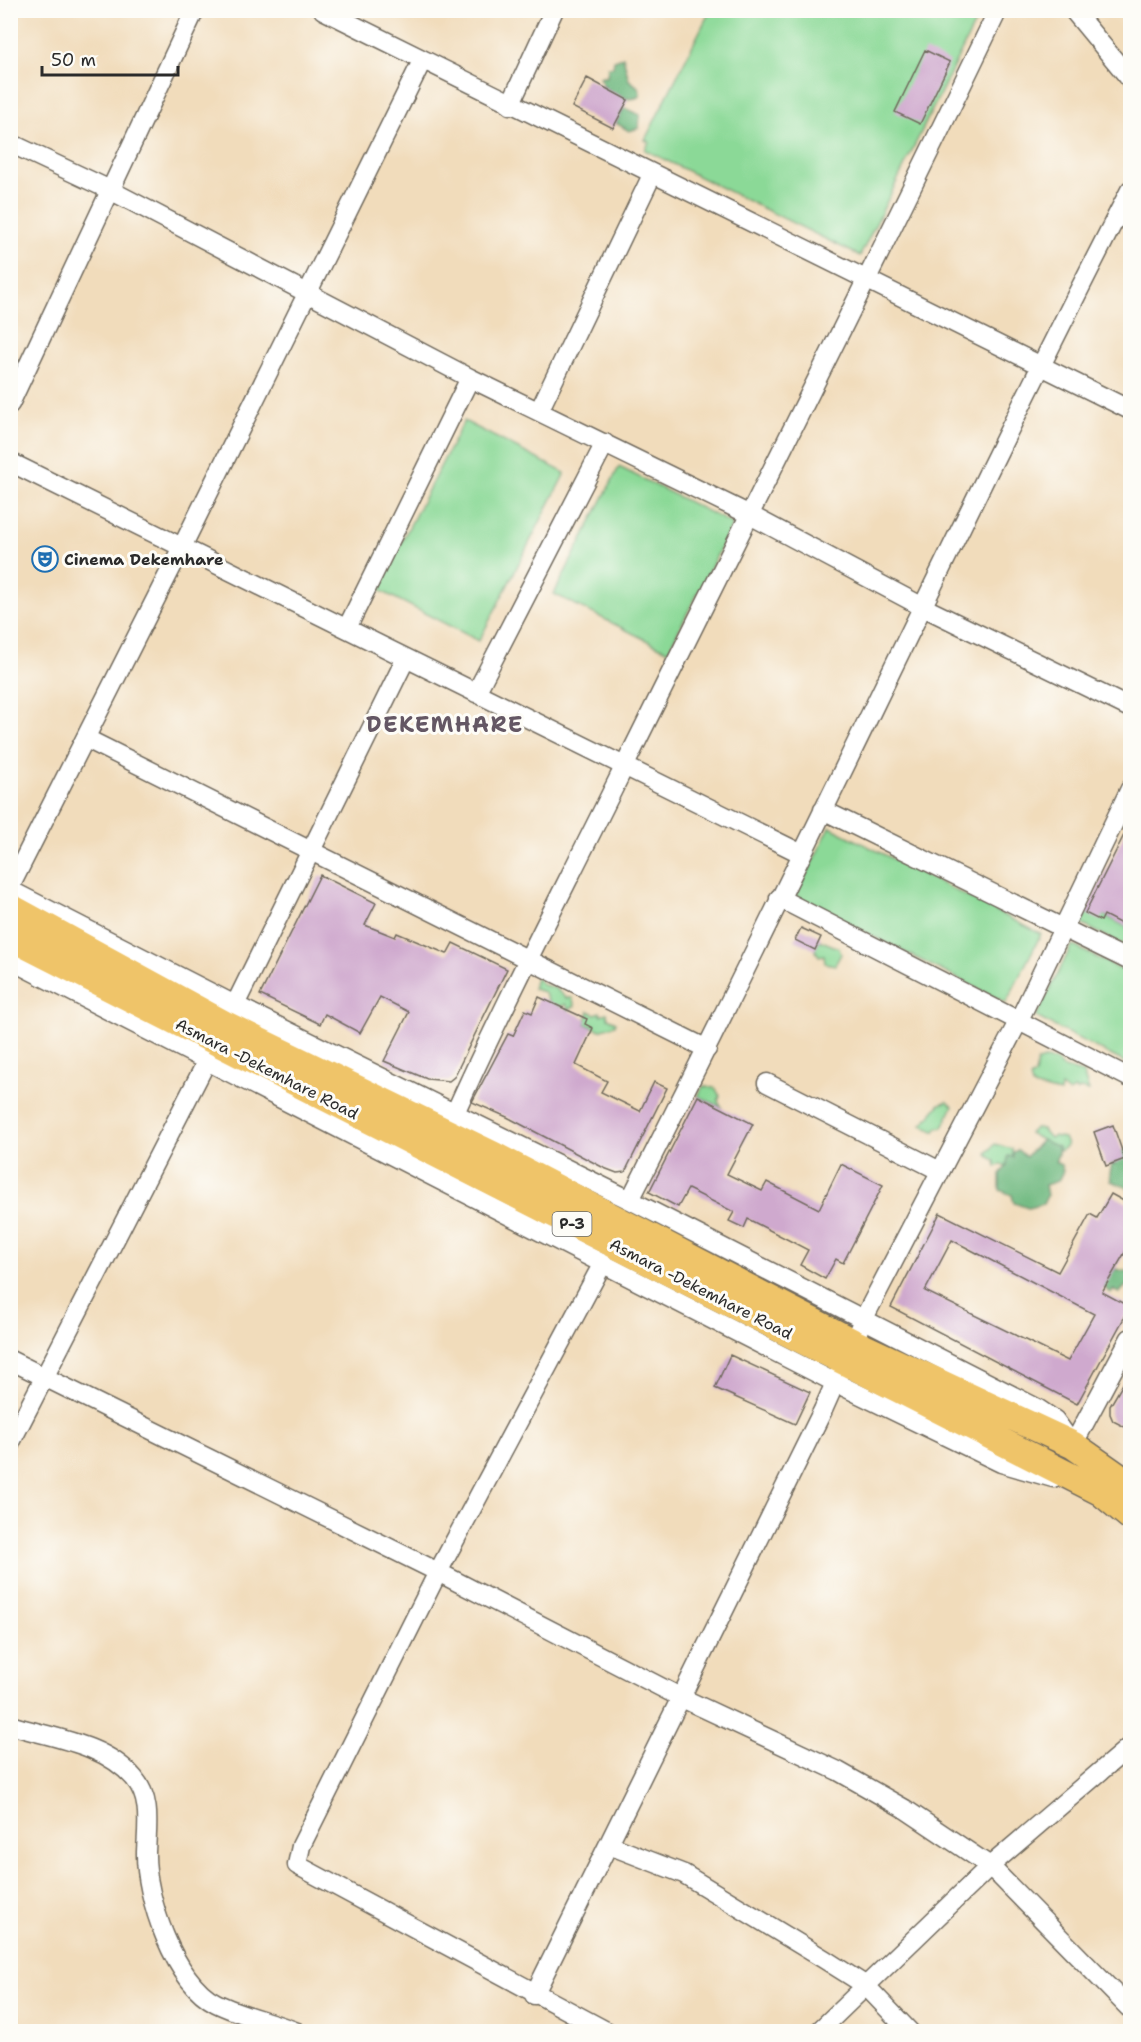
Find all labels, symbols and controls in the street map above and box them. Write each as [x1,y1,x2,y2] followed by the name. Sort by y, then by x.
[42,39,178,77] scale bar
[51,48,96,72] text: 50 m
[30,544,60,574] theatre icon: Cinema Dekemhare
[64,549,224,570] place label: Cinema Dekemhare
[366,710,524,739] district label: DEKEMHARE
[172,1014,362,1124] street label: Asmara -Dekemhare Road
[552,1212,592,1236] road number: P-3
[606,1234,796,1344] street label: Asmara -Dekemhare Road

